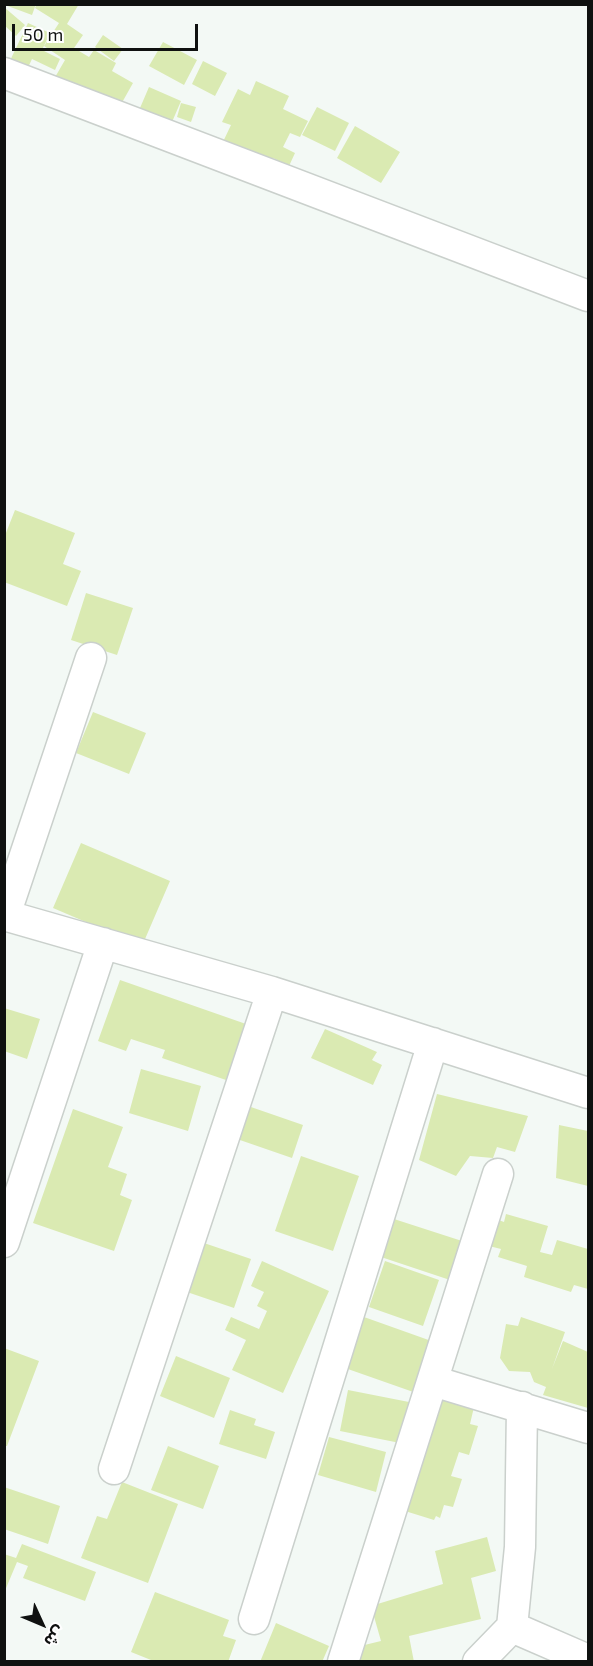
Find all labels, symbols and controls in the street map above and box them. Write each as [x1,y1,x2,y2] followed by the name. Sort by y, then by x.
[15,12,201,50] scale bar
[23,23,63,45] text: 50 m
[12,1594,72,1654] north arrow
[41,1622,70,1651] text: ش

